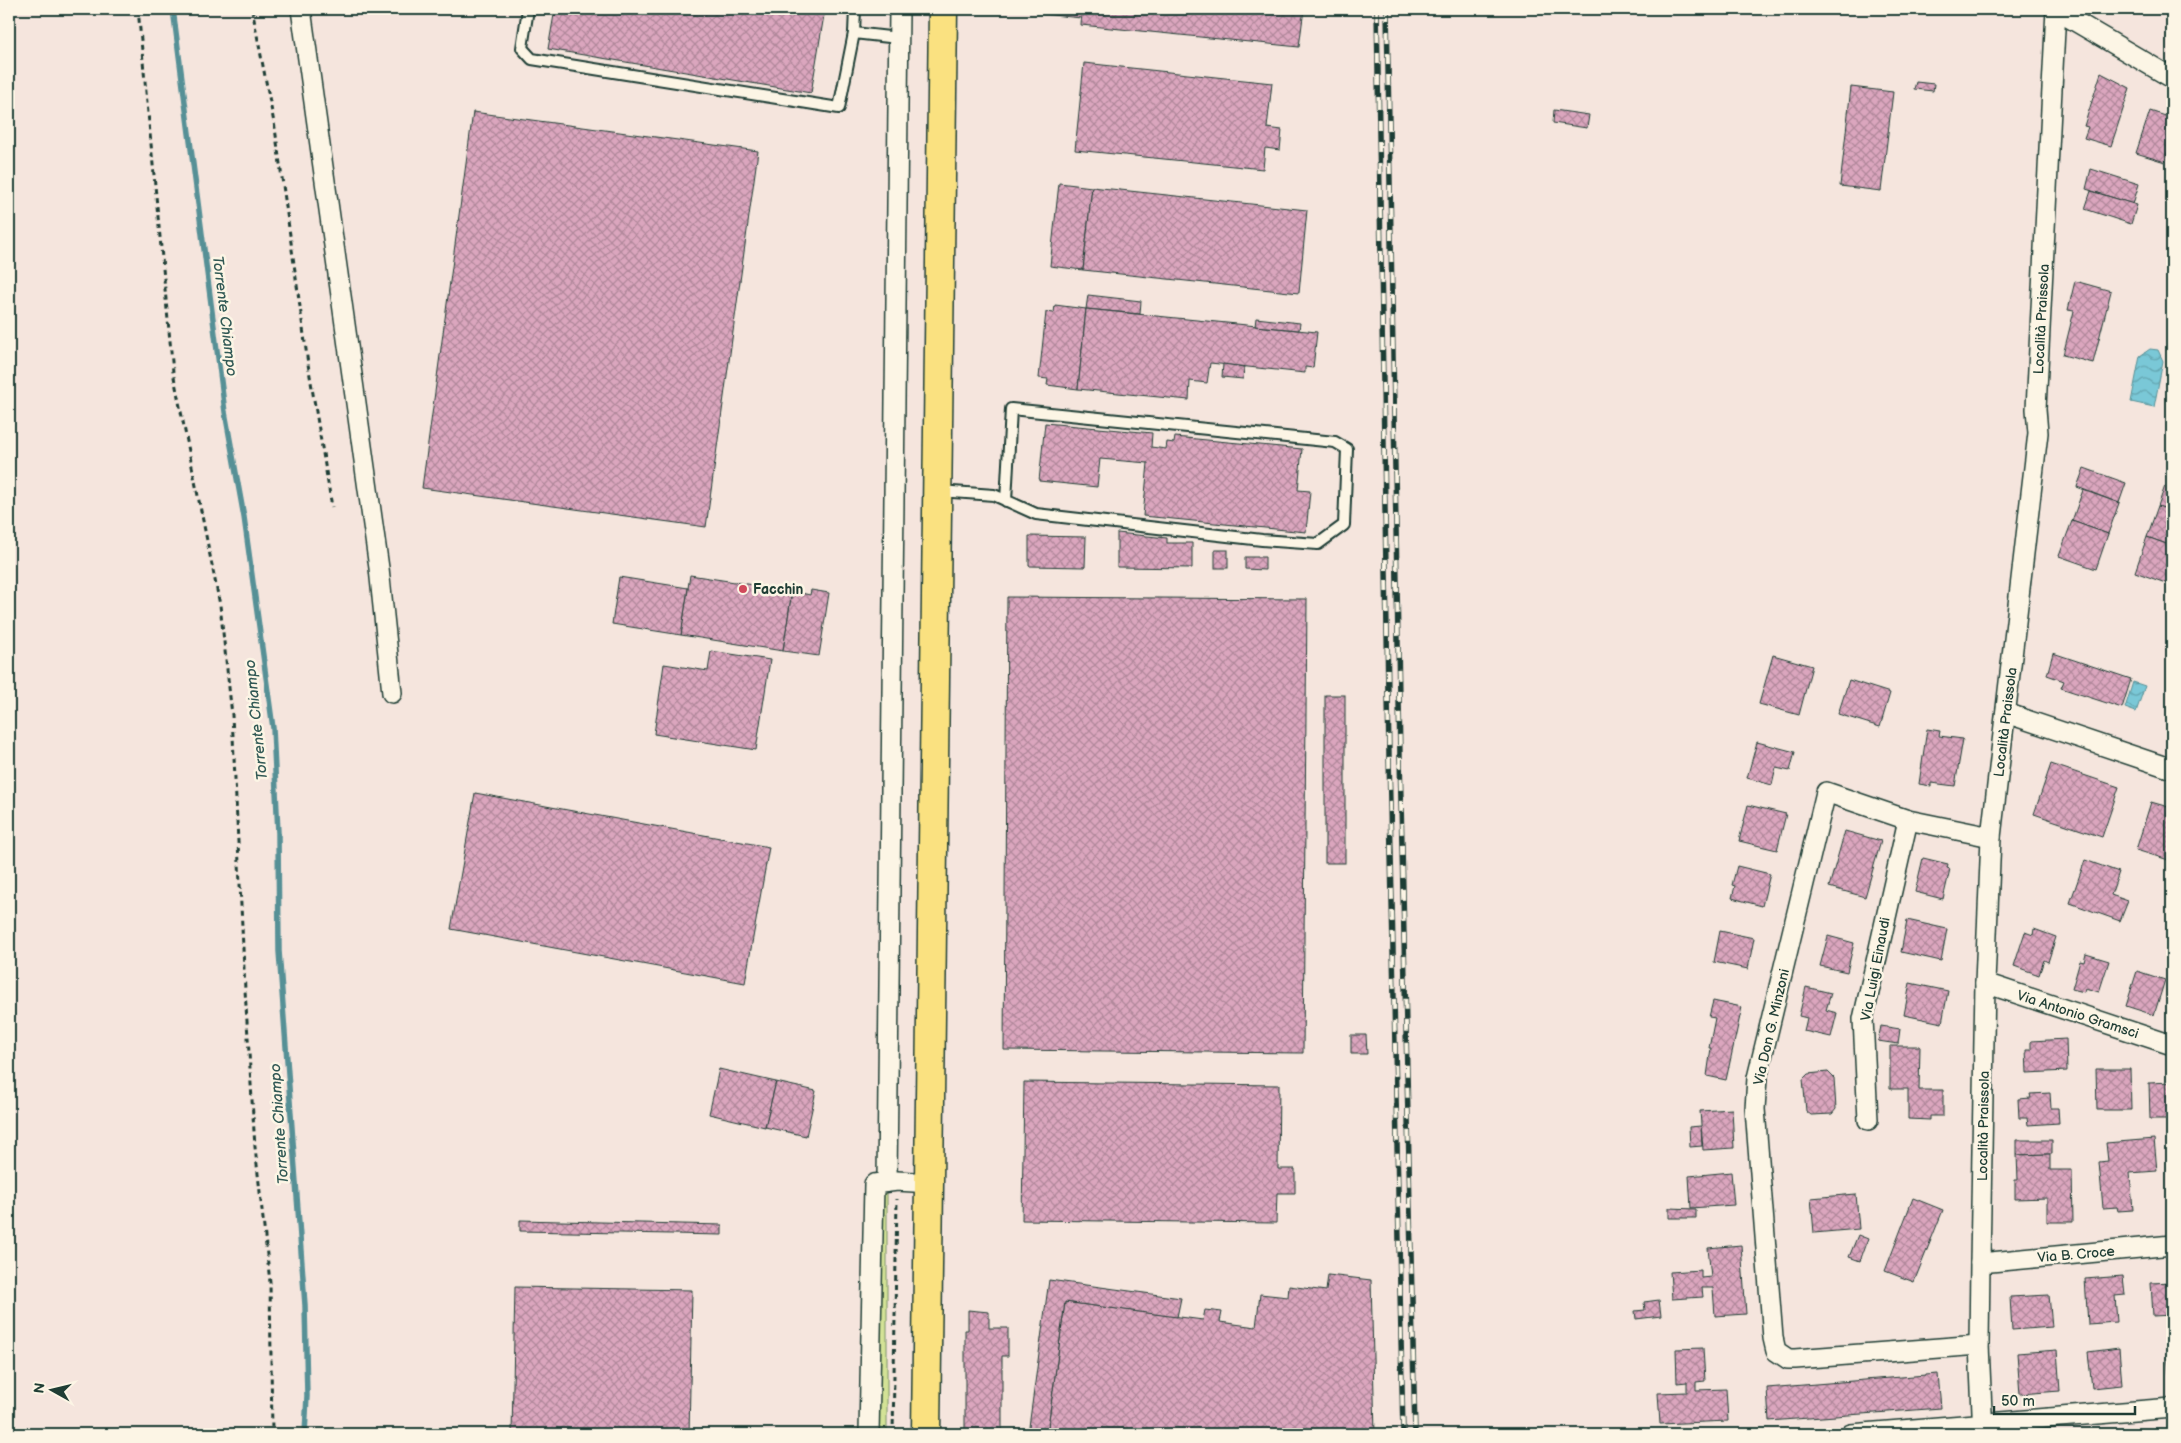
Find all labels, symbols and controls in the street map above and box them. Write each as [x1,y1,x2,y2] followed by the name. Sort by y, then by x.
[208,255,241,378] water label: Torrente Chiampo
[2030,263,2053,375] street label: Località Praissola
[753,581,803,598] place label: Facchin
[737,583,749,595] marker: Facchin
[241,659,272,781] water label: Torrente Chiampo
[1990,666,2021,778] street label: Località Praissola
[1857,916,1894,1022] street label: Via Luigi Einaudi
[1750,967,1793,1087] street label: Via Don G. Minzoni
[2015,987,2141,1042] street label: Via Antonio Gramsci
[266,1063,293,1185] water label: Torrente Chiampo
[1974,1071,1993,1181] street label: Località Praissola
[2037,1243,2115,1266] street label: Via B. Croce
[28,1366,78,1416] north arrow
[30,1382,49,1395] text: N
[1994,1383,2135,1415] scale bar
[2001,1392,2035,1411] text: 50 m

